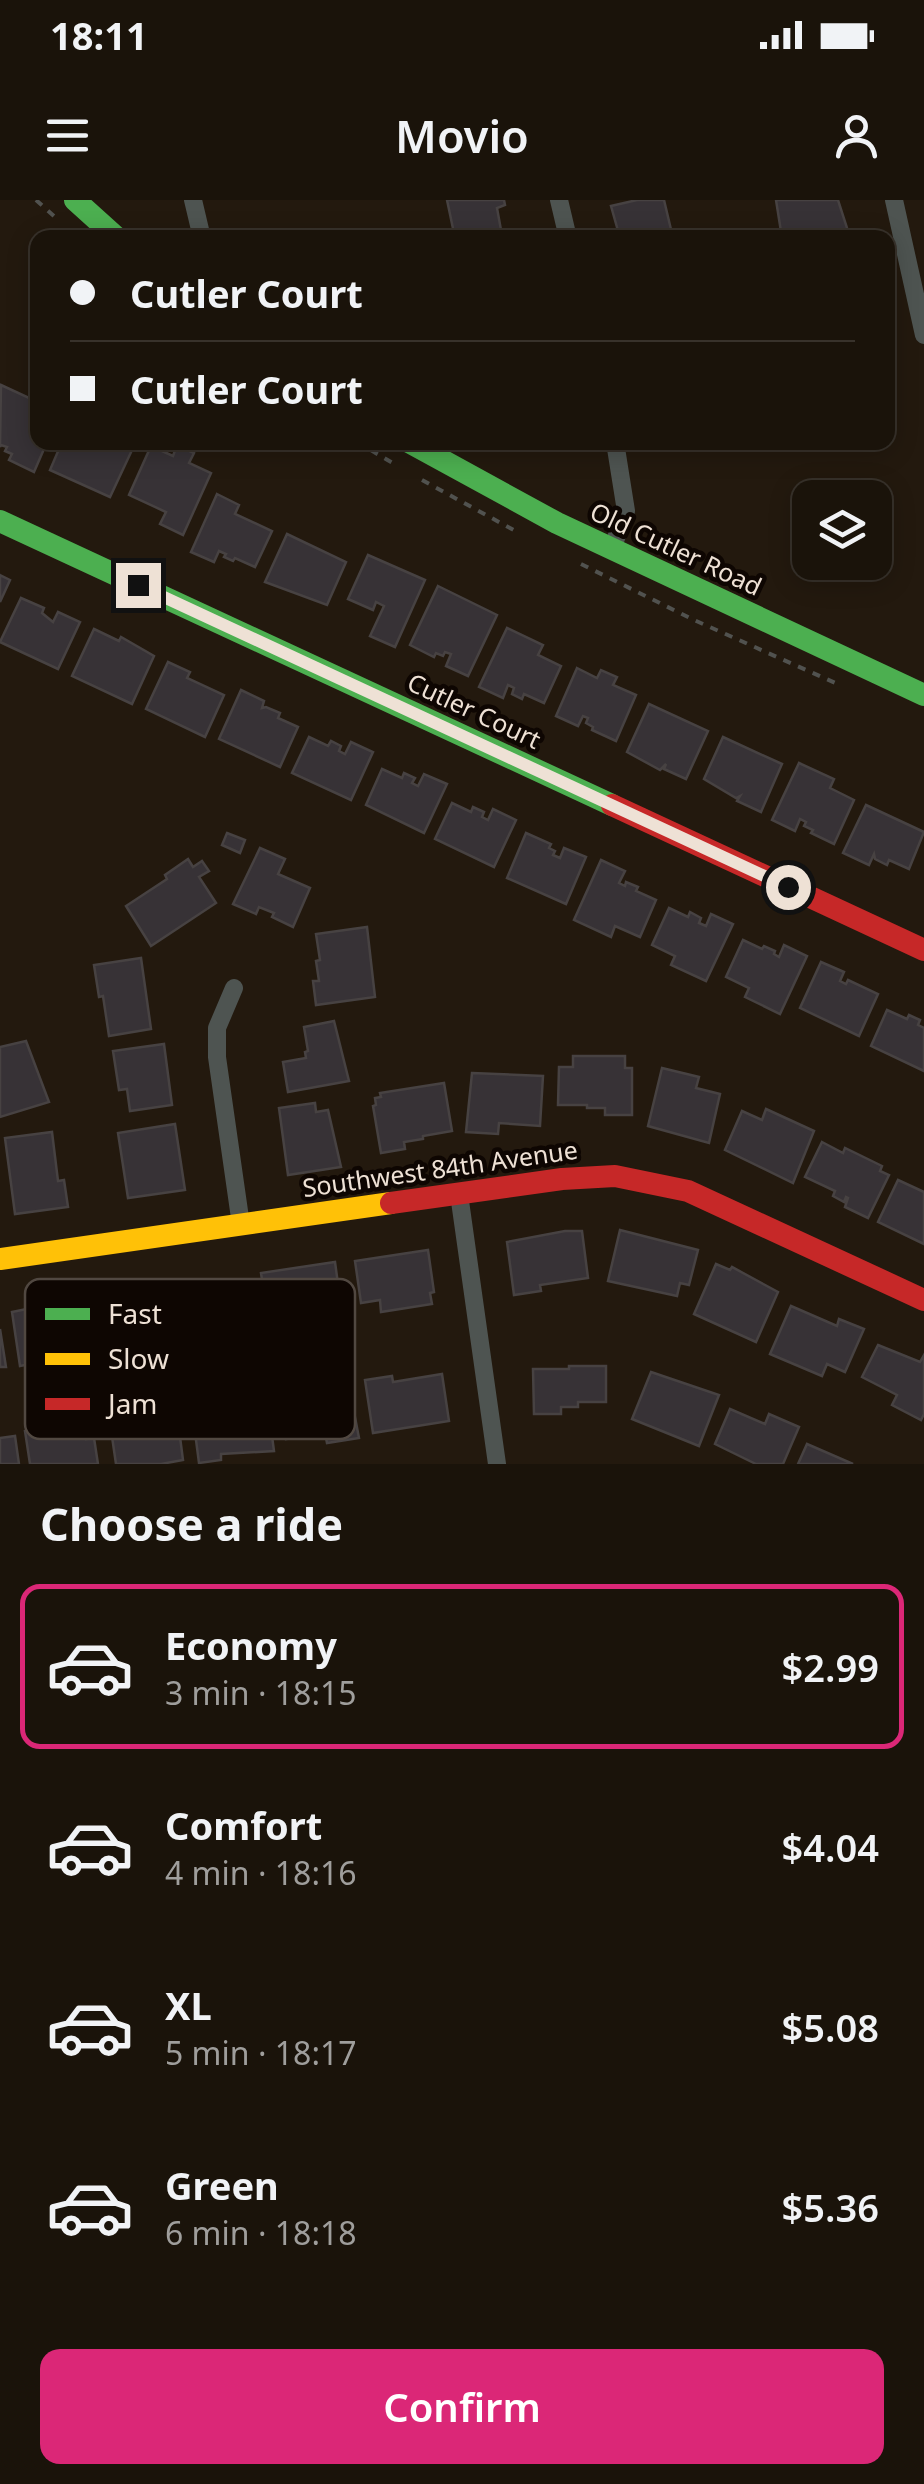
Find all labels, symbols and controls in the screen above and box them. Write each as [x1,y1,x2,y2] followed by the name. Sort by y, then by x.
[50,9,148,61] text: 18:11
[395,105,529,166] text: Movio
[40,108,95,163] icon: menu
[829,108,884,163] icon: person
[130,267,363,319] text: Cutler Court
[130,363,363,415] text: Cutler Court
[792,480,892,580] map controls
[792,480,892,580] button: layers
[585,493,768,603] street label: Old Cutler Road
[116,563,161,608] route end
[402,664,547,756] street label: Cutler Court
[766,865,811,910] route start
[300,1132,580,1204] street label: Southwest 84th Avenue
[25,1279,355,1439] legend
[108,1294,162,1332] text: Fast
[108,1339,169,1377] text: Slow
[105,1384,158,1422] text: Jam
[40,1493,343,1554] text: Choose a ride
[165,1619,337,1671] text: Economy
[45,1622,135,1712] icon: car
[782,1641,879,1693] text: $2.99
[165,1671,357,1714] text: 3 min · 18:15
[165,1799,322,1851] text: Comfort
[45,1802,135,1892] icon: car
[782,1821,879,1873] text: $4.04
[165,1851,357,1894] text: 4 min · 18:16
[165,1979,212,2031] text: XL
[45,1982,135,2072] icon: car
[782,2001,879,2053] text: $5.08
[165,2031,357,2074] text: 5 min · 18:17
[165,2159,279,2211] text: Green
[45,2162,135,2252] icon: car
[782,2181,879,2233] text: $5.36
[165,2211,357,2254] text: 6 min · 18:18
[40,2349,884,2464] button: Confirm

